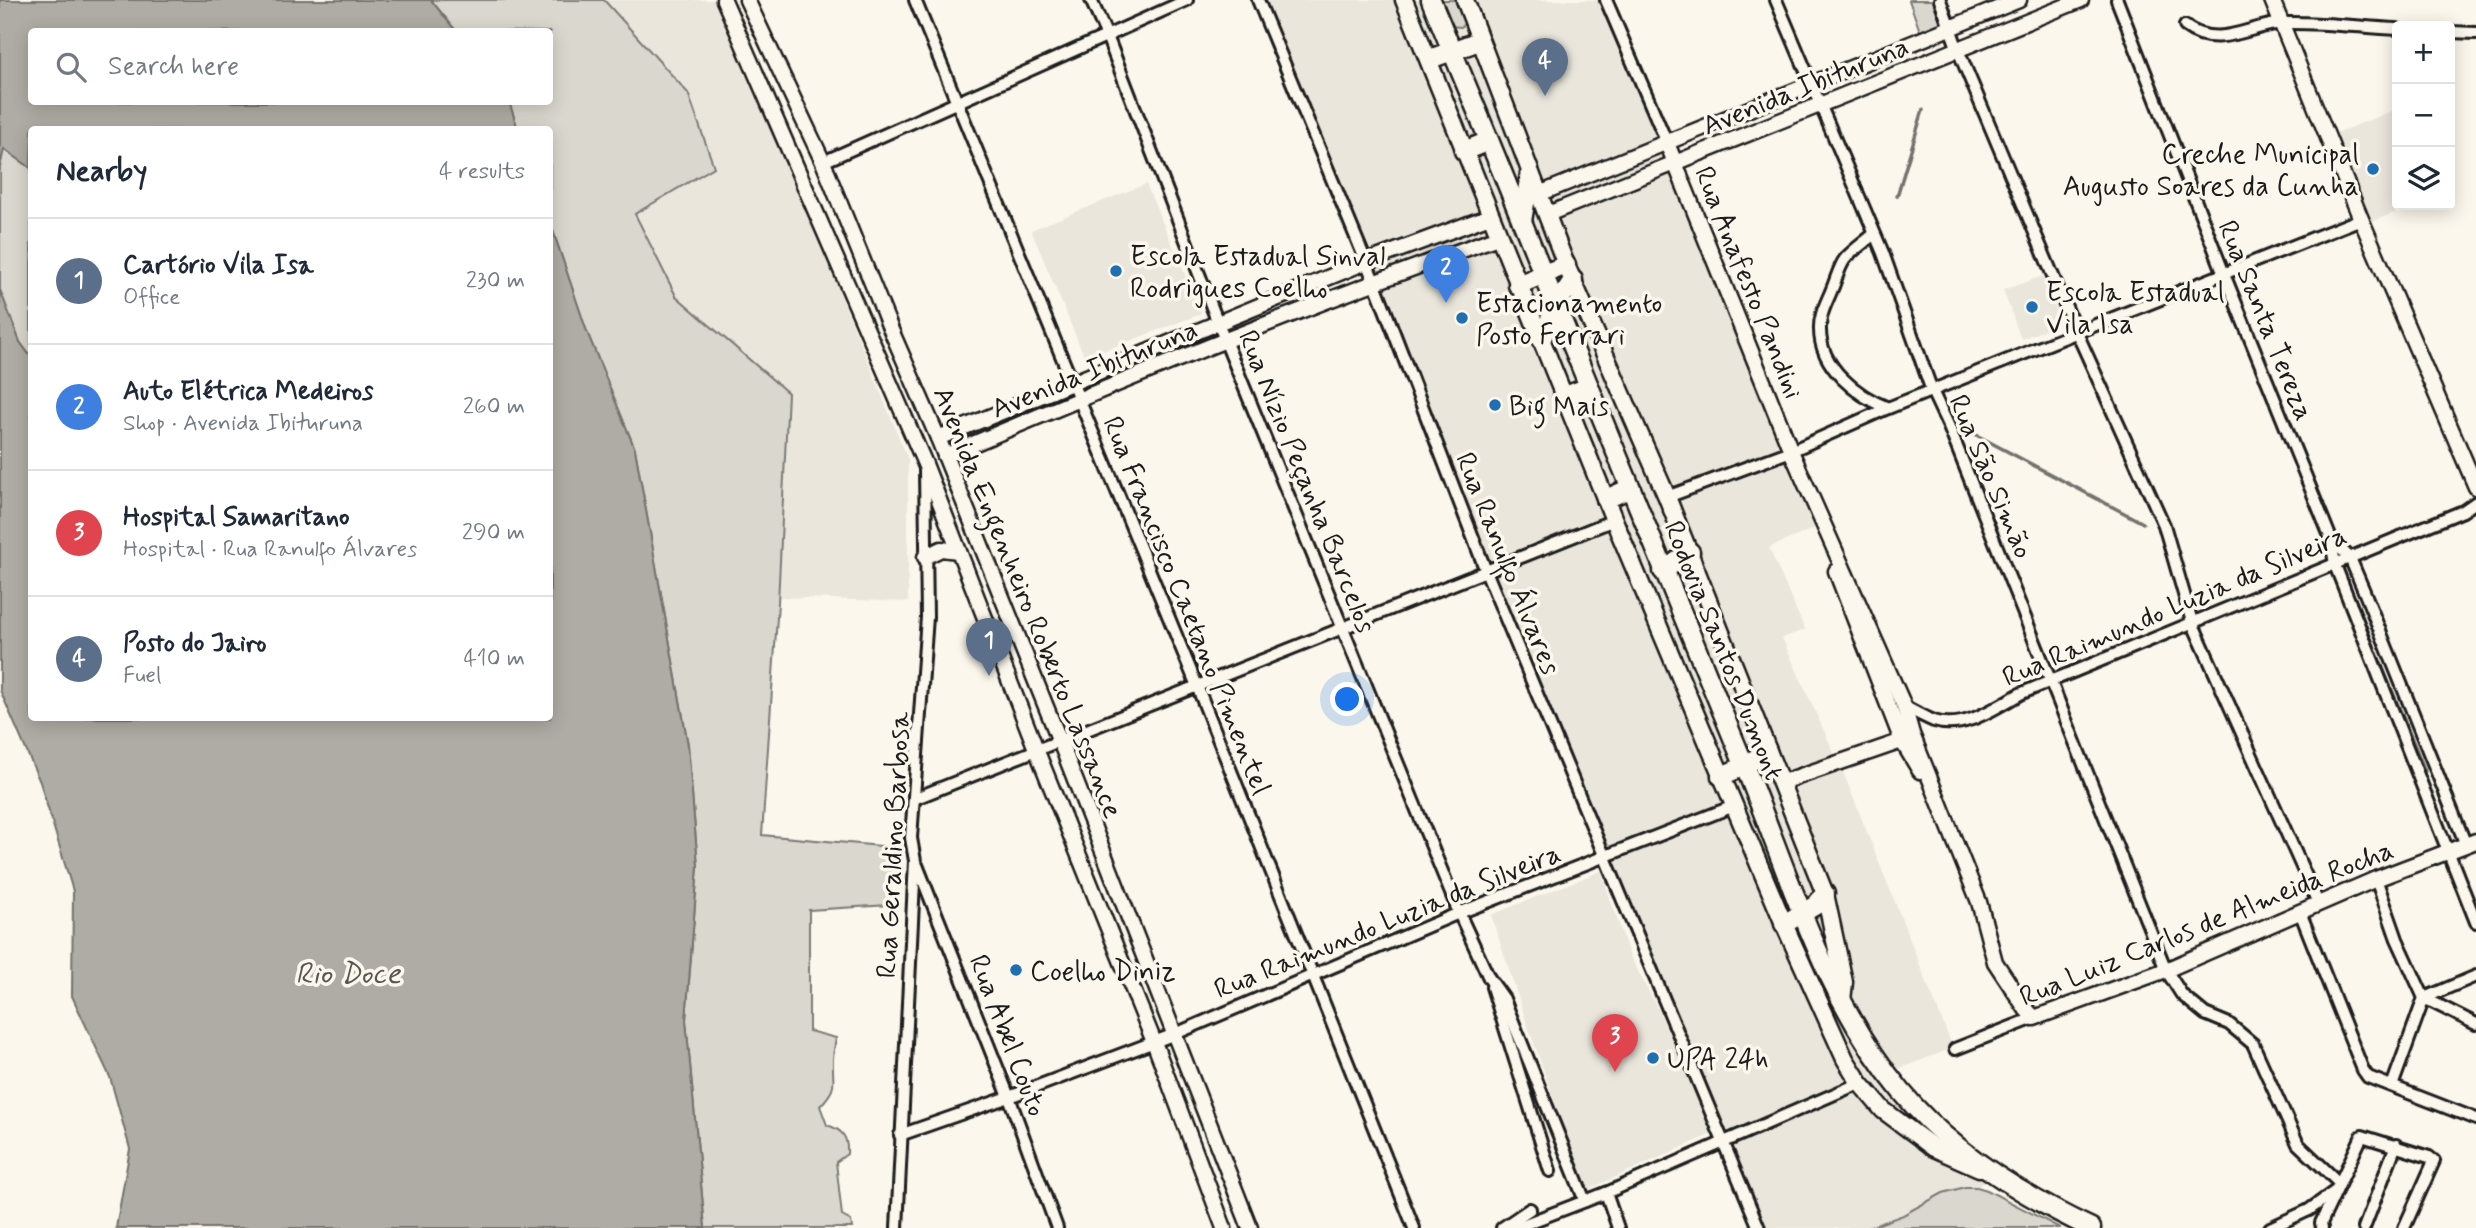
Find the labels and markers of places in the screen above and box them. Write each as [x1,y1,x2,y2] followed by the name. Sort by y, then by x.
[1522,38,1568,96] pin: 4
[2063,137,2359,206] place label: Creche Municipal Augusto Soares da Cunha
[2365,161,2381,177] marker: Creche Municipal Augusto Soares da Cunha
[1130,239,1385,308] place label: Escola Estadual Sinval Rodrigues Coelho
[1423,245,1469,303] pin: 2
[1108,263,1124,279] marker: Escola Estadual Sinval Rodrigues Coelho
[2046,275,2225,344] place label: Escola Estadual Vila Isa
[1476,286,1662,355] place label: Estacionamento Posto Ferrari
[2024,299,2040,315] marker: Escola Estadual Vila Isa
[1454,310,1470,326] marker: Estacionamento Posto Ferrari
[1509,389,1609,429] place label: Big Mais
[1487,397,1503,413] marker: Big Mais
[966,618,1012,676] pin: 1
[1030,954,1176,991] place label: Coelho Diniz
[1008,962,1024,978] marker: Coelho Diniz
[1592,1014,1638,1072] pin: 3
[1667,1042,1769,1079] place label: UPA 24h
[1645,1050,1661,1066] marker: UPA 24h

